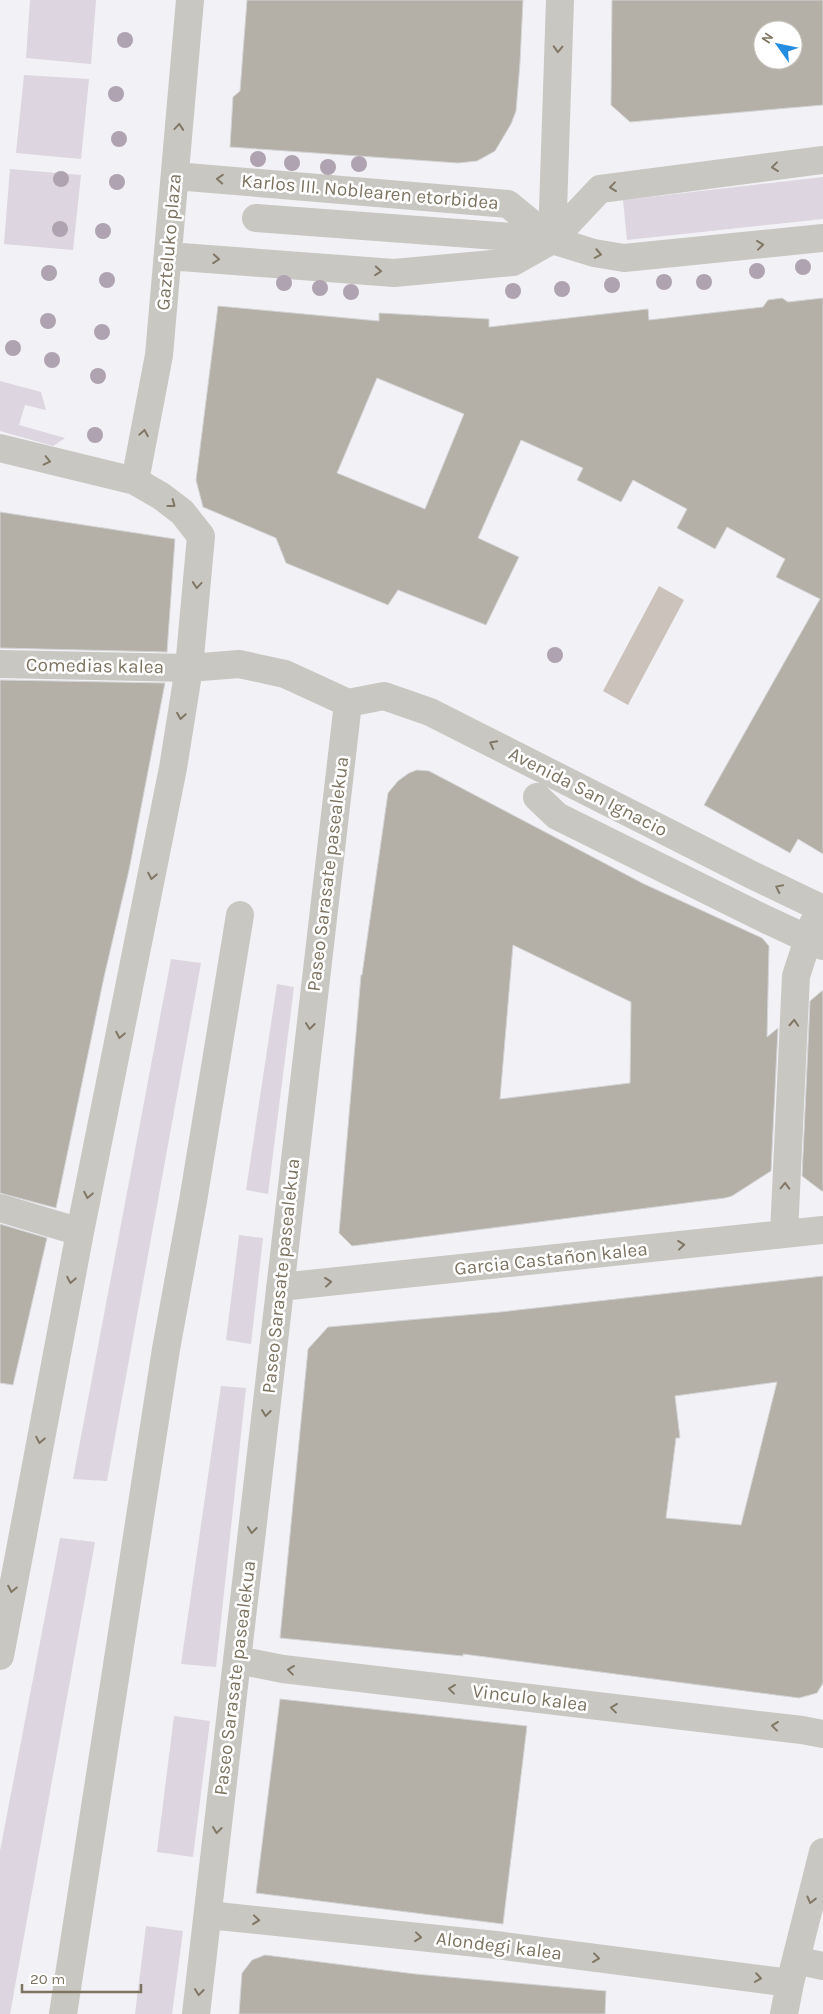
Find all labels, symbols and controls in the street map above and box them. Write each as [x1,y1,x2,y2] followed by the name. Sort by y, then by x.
[753,20,803,70] north arrow
[758,29,777,47] text: N
[553,45,564,53] one-way arrow
[173,123,184,131] one-way arrow
[770,161,779,171] one-way arrow
[240,170,500,214] street label: Karlos III. Noblearen etorbidea
[152,173,186,311] street label: Gazteluko plaza
[215,174,223,185] one-way arrow
[609,181,617,192] one-way arrow
[756,240,764,251] one-way arrow
[594,248,603,259] one-way arrow
[213,254,221,265] one-way arrow
[375,266,383,277] one-way arrow
[138,429,149,438] one-way arrow
[43,455,52,466] one-way arrow
[166,499,175,507] one-way arrow
[192,581,203,589] one-way arrow
[26,654,164,678] street label: Comedias kalea
[176,713,187,721] one-way arrow
[490,740,499,750] one-way arrow
[505,742,671,842] street label: Avenida San Ignacio
[303,755,353,993] street label: Paseo Sarasate pasealekua
[147,872,157,880] one-way arrow
[775,884,784,894] one-way arrow
[788,1019,799,1027] one-way arrow
[305,1022,316,1030] one-way arrow
[115,1031,125,1040] one-way arrow
[258,1157,304,1395] street label: Paseo Sarasate pasealekua
[780,1182,790,1190] one-way arrow
[83,1190,93,1199] one-way arrow
[453,1238,649,1280] street label: Garcia Castañon kalea
[678,1240,686,1251] one-way arrow
[66,1276,77,1285] one-way arrow
[325,1277,333,1288] one-way arrow
[261,1409,272,1417] one-way arrow
[36,1435,46,1444] one-way arrow
[247,1526,258,1534] one-way arrow
[210,1559,260,1797] street label: Paseo Sarasate pasealekua
[8,1585,18,1593] one-way arrow
[286,1665,294,1676] one-way arrow
[471,1680,589,1716] street label: Vinculo kalea
[448,1684,456,1695] one-way arrow
[609,1703,617,1714] one-way arrow
[771,1721,779,1732] one-way arrow
[212,1827,223,1835] one-way arrow
[806,1895,817,1904] one-way arrow
[252,1914,260,1925] one-way arrow
[435,1927,563,1965] street label: Alondegi kalea
[414,1931,422,1942] one-way arrow
[593,1952,601,1963] one-way arrow
[22,1962,141,1994] scale bar
[30,1970,65,1988] text: 20 m
[754,1972,762,1983] one-way arrow
[194,1988,205,1996] one-way arrow

